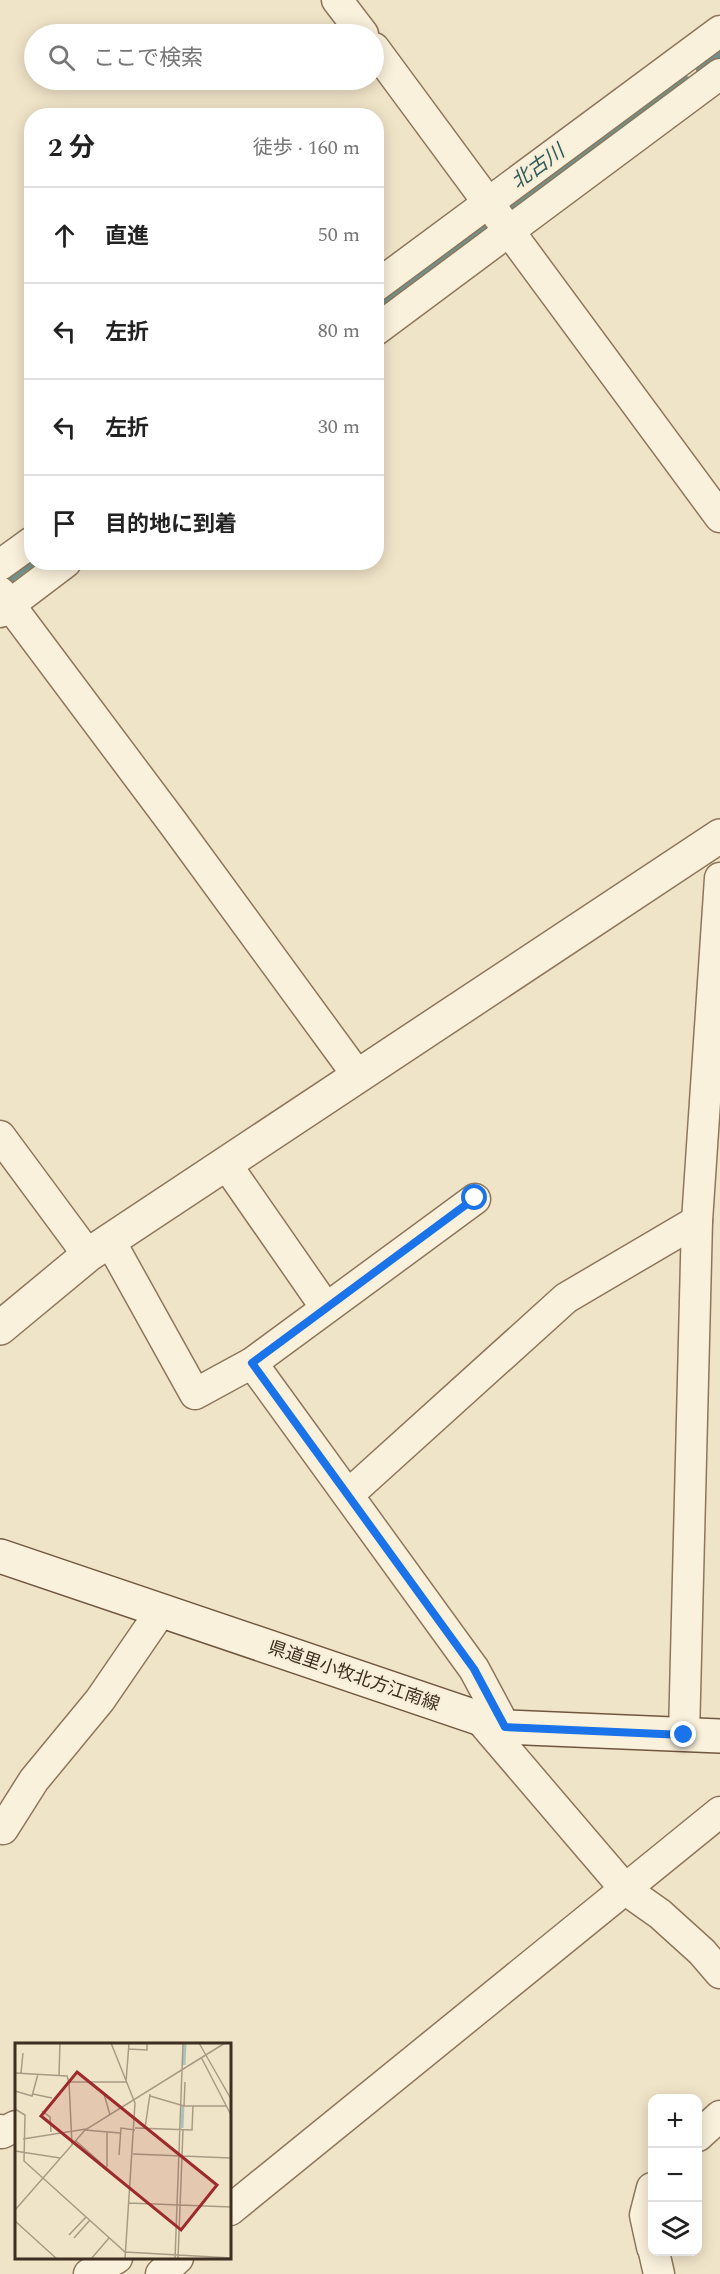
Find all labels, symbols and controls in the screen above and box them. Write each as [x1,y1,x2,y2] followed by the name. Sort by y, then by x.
[24,24,384,90] search box
[45,41,78,74] icon: search
[93,42,203,75] text: ここで検索
[48,128,95,168] text: 2 分
[253,133,360,163] text: 徒歩 · 160 m
[505,136,573,197] water label: 北古川
[48,219,81,252] icon: ahead
[105,220,149,253] text: 直進
[318,220,360,250] text: 50 m
[48,315,81,348] icon: left
[105,316,149,349] text: 左折
[318,316,360,346] text: 80 m
[48,411,81,444] icon: left
[105,412,149,445] text: 左折
[318,412,360,442] text: 30 m
[48,507,81,540] icon: arrive
[105,508,237,541] text: 目的地に到着
[461,1184,487,1210] route start
[265,1634,443,1718] street label: 県道里小牧北方江南線
[670,1721,696,1747] route end
[15,2043,231,2259] inset map
[648,2094,702,2256] map controls
[648,2094,702,2148] button: +
[648,2148,702,2202] button: −
[648,2202,702,2256] button: layers

